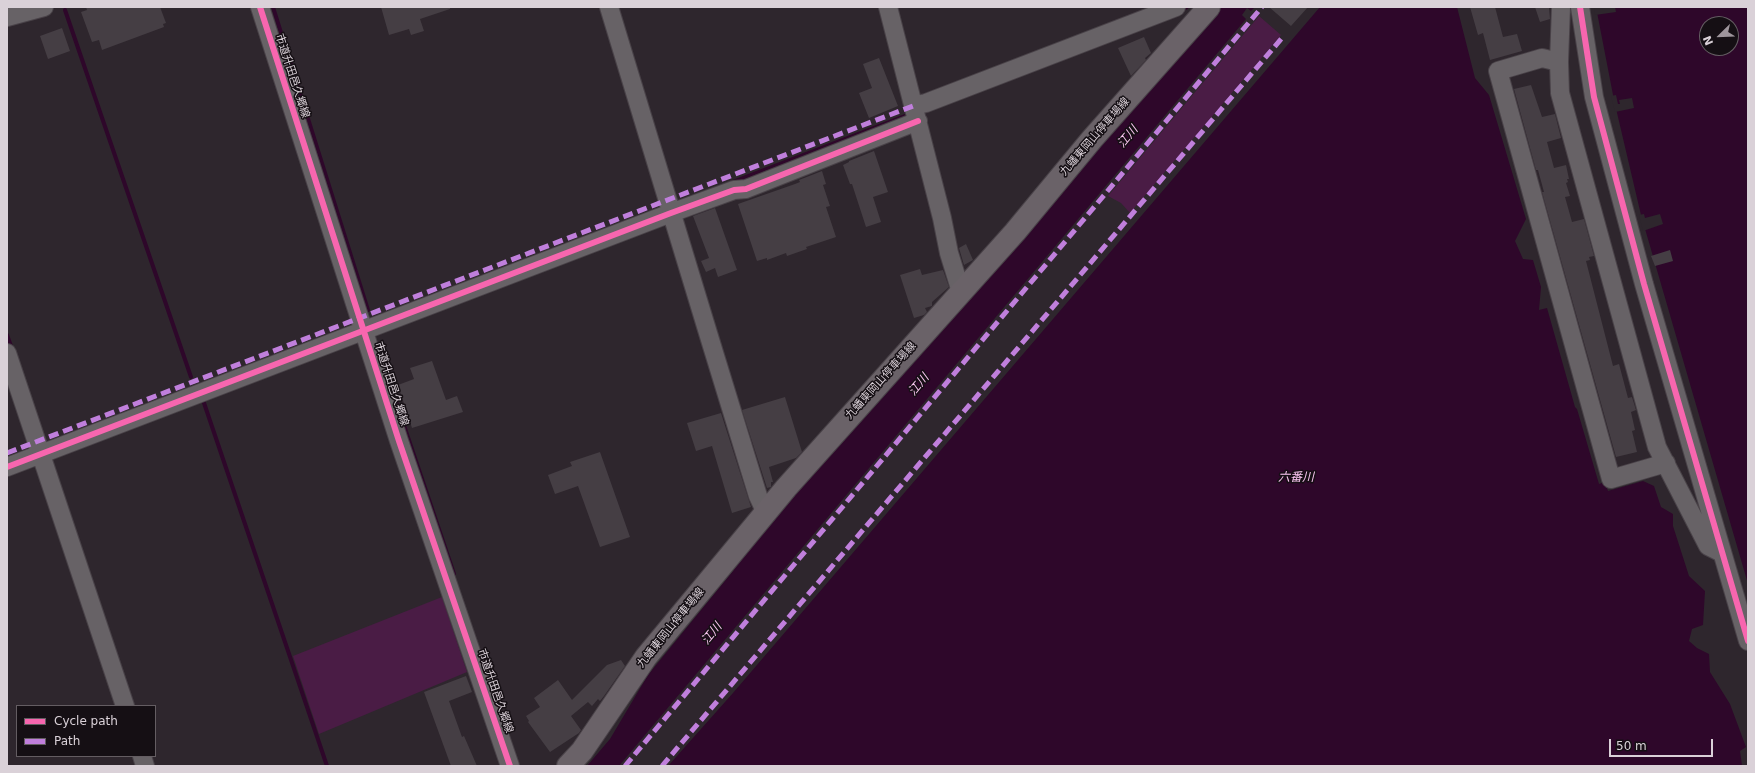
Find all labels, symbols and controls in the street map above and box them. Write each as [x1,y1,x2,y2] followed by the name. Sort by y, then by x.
[1699,16,1739,56] north arrow
[272,32,312,120] street label: 市道升田邑久郷線
[1701,34,1716,47] text: N
[1058,95,1132,179] street label: 九蟠東岡山停車場線
[1115,123,1141,151] water label: 江川
[371,340,411,428] street label: 市道升田邑久郷線
[843,340,919,422] street label: 九蟠東岡山停車場線
[906,371,932,399] water label: 江川
[1278,471,1314,485] water label: 六番川
[635,585,707,671] street label: 九蟠東岡山停車場線
[699,620,725,648] water label: 江川
[474,647,516,735] street label: 市道升田邑久郷線
[16,705,156,757] legend
[54,714,118,728] text: Cycle path
[1611,731,1715,757] scale bar
[54,734,80,748] text: Path
[1616,739,1647,753] text: 50 m

